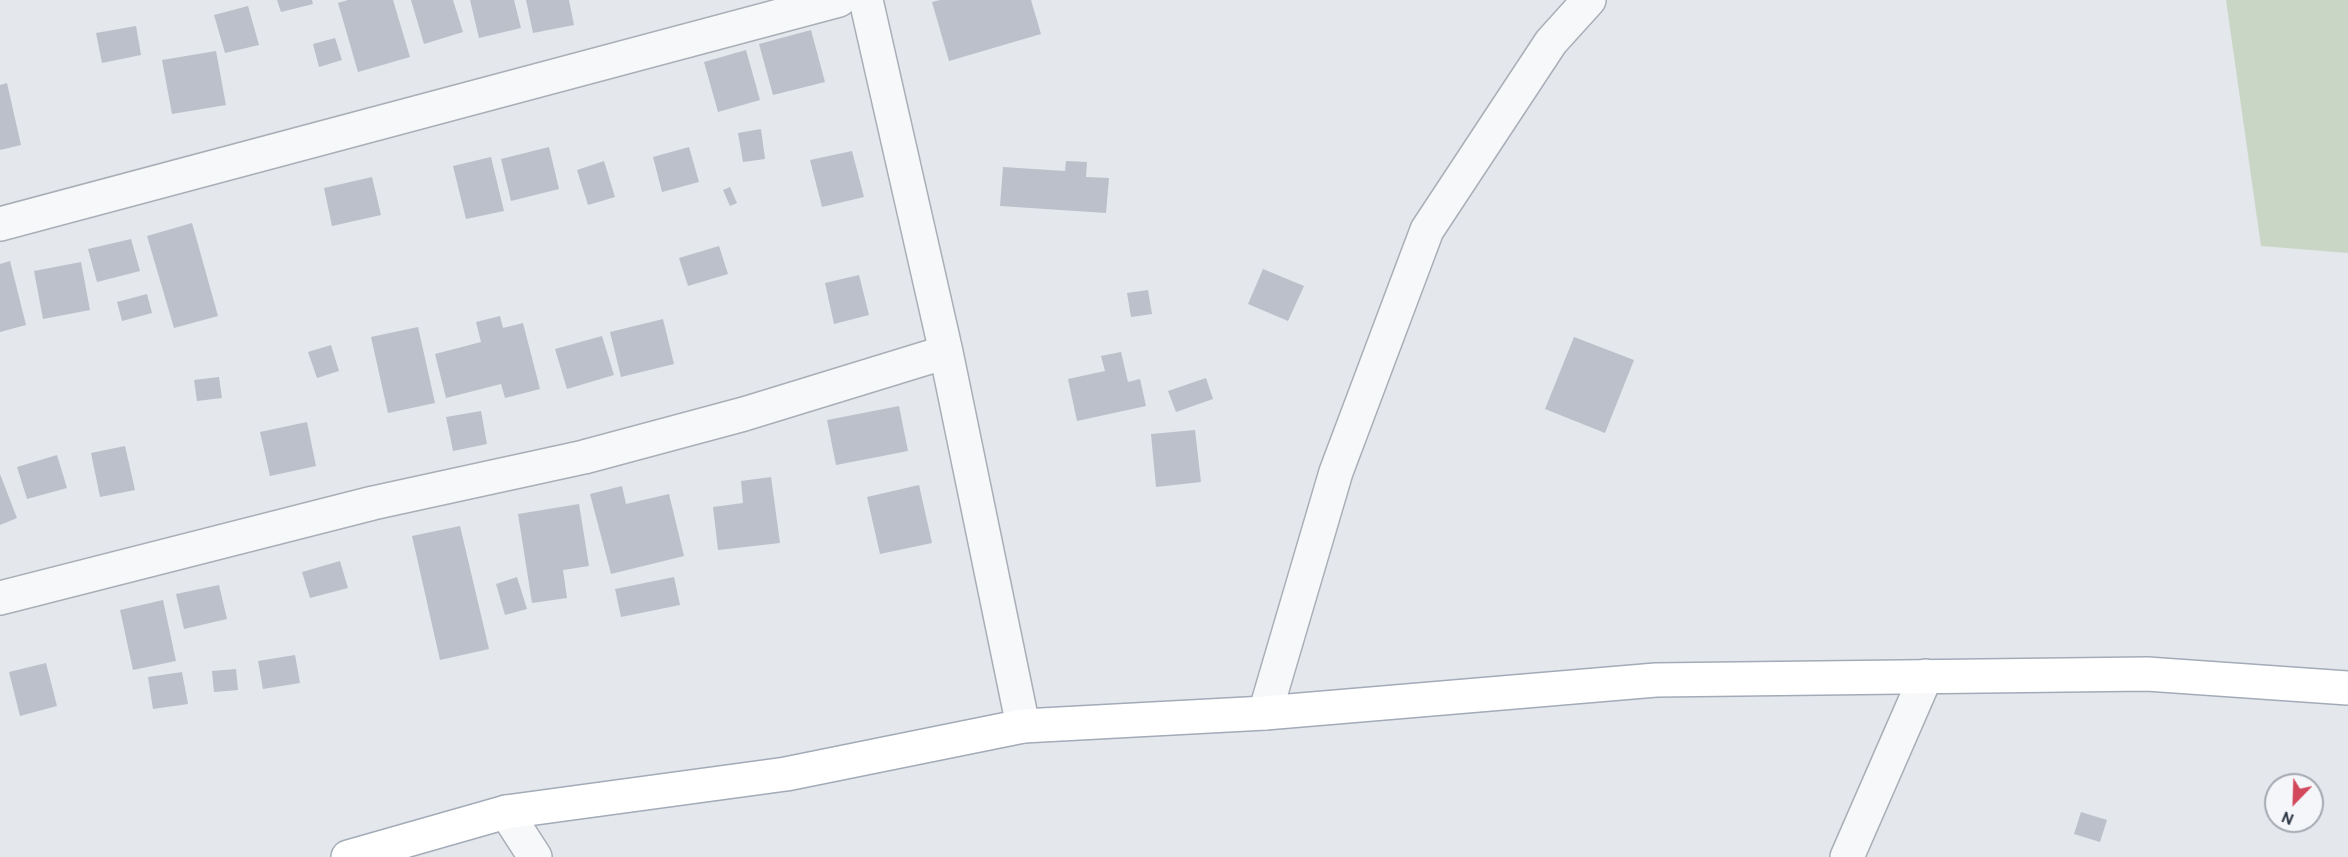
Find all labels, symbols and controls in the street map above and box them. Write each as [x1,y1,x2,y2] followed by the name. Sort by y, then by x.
[2264,773,2324,833] north arrow
[2279,807,2296,829] text: N

